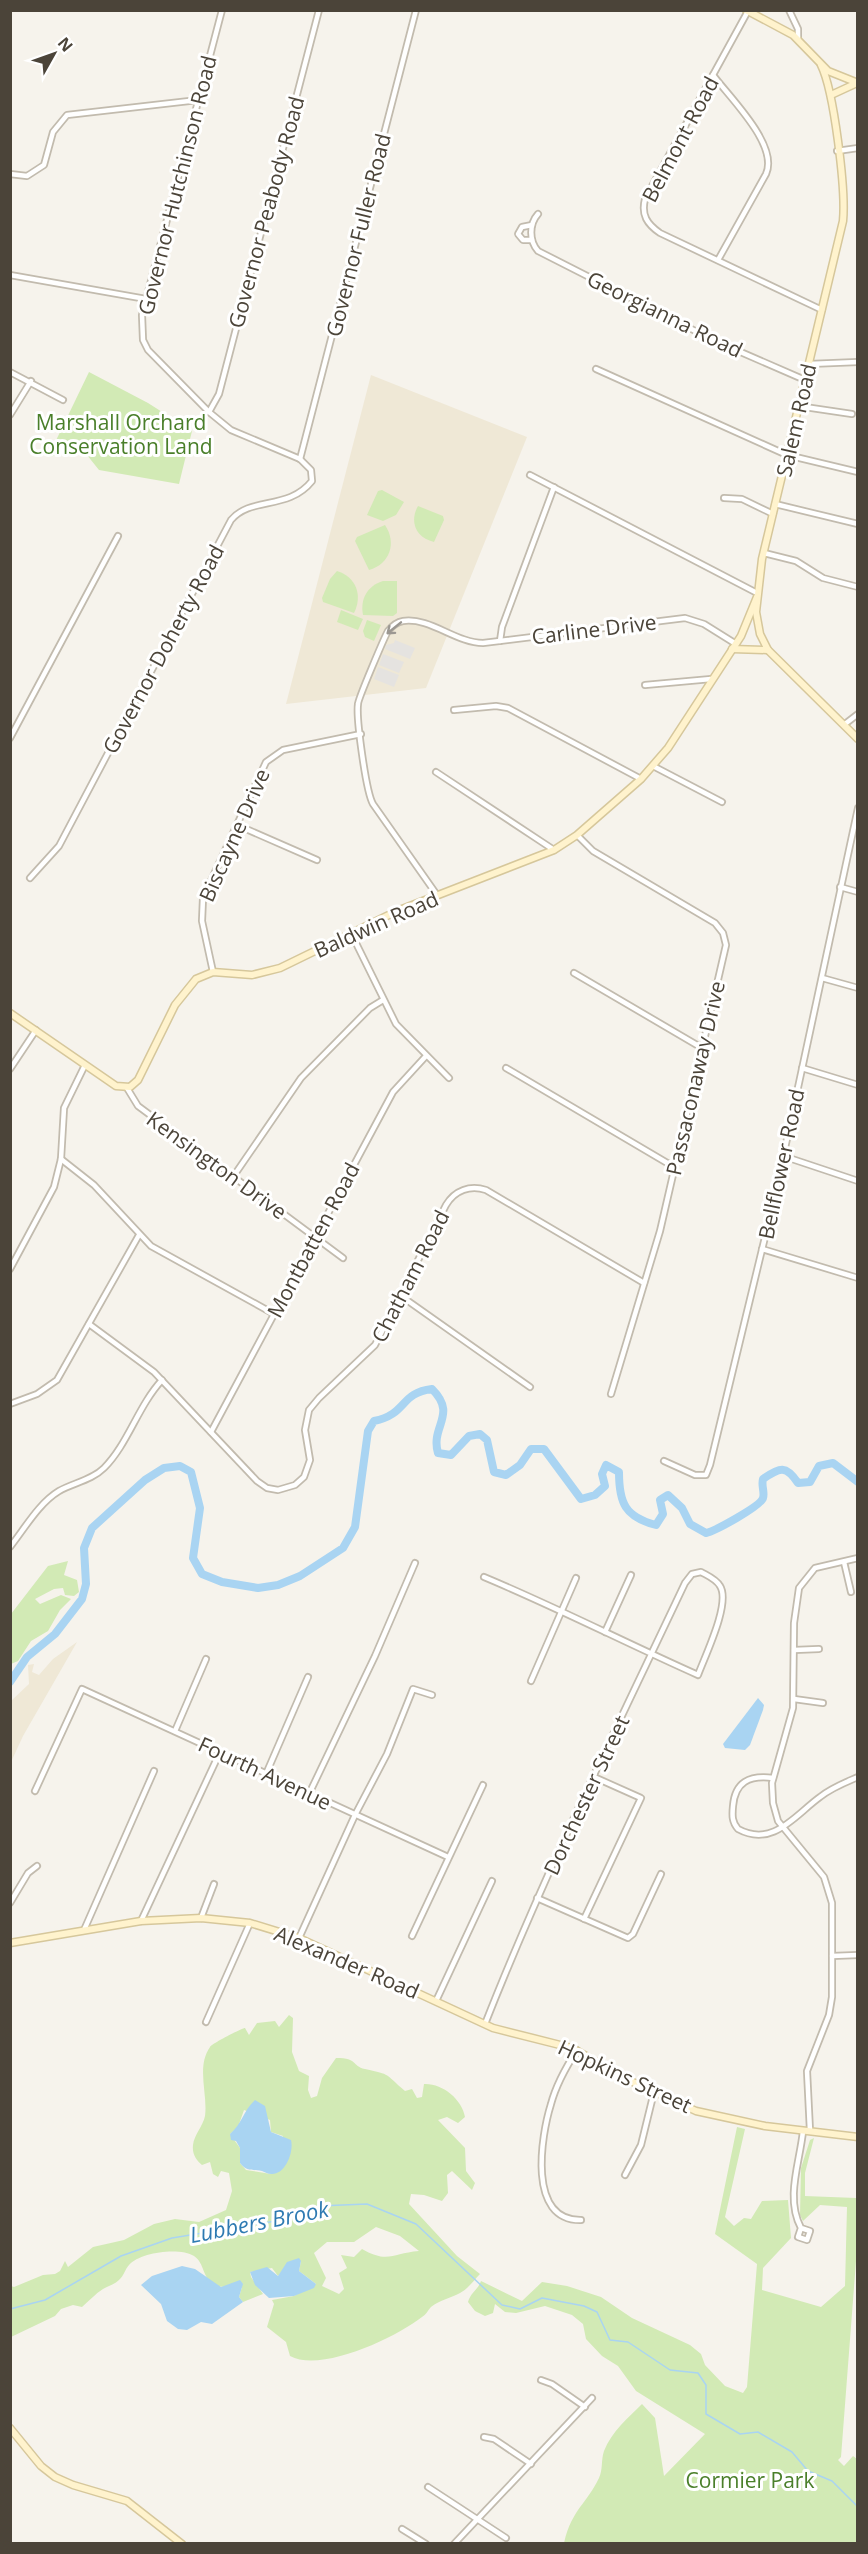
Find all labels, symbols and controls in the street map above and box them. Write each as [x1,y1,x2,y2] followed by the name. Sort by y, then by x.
[24,24,84,84] north arrow
[53,32,78,56] text: N
[131,52,223,318] street label: Governor Hutchinson Road
[635,71,725,207] street label: Belmont Road
[222,93,310,331] street label: Governor Peabody Road
[319,130,397,340] street label: Governor Fuller Road
[583,264,747,364] street label: Georgianna Road
[769,361,823,479] street label: Salem Road
[29,408,213,460] park label: Marshall Orchard Conservation Land
[96,540,230,758] street label: Governor Doherty Road
[530,607,658,651] street label: Carline Drive
[386,621,402,634] one-way arrow
[192,764,276,906] street label: Biscayne Drive
[309,884,443,964] street label: Baldwin Road
[659,978,731,1178] street label: Passaconaway Drive
[751,1086,811,1242] street label: Bellflower Road
[141,1105,293,1225] street label: Kensington Drive
[260,1158,366,1322] street label: Montbatten Road
[365,1205,455,1347] street label: Chatham Road
[537,1711,635,1879] street label: Dorchester Street
[194,1730,336,1816] street label: Fourth Avenue
[270,1919,424,2005] street label: Alexander Road
[554,2033,696,2119] street label: Hopkins Street
[187,2193,332,2249] water label: Lubbers Brook
[686,2466,814,2494] park label: Cormier Park

